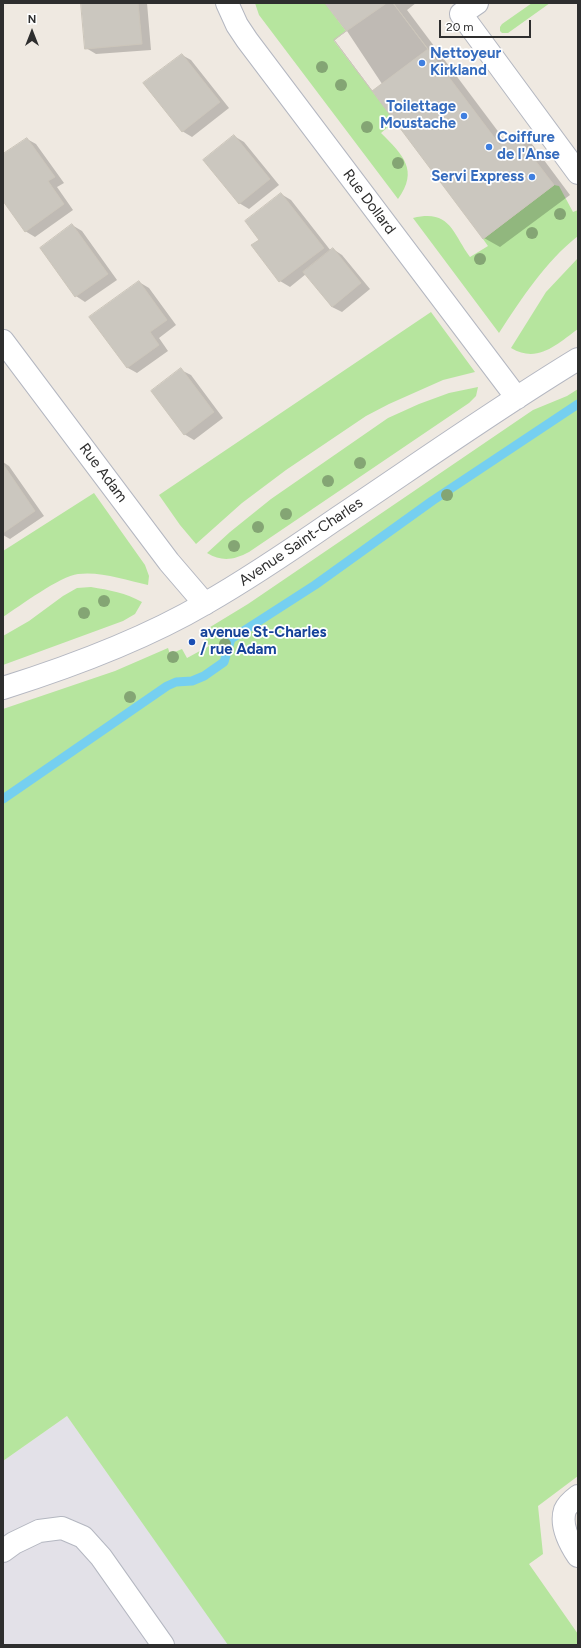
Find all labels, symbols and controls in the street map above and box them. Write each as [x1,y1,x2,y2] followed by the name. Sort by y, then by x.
[12,12,52,52] north arrow
[441,12,533,38] scale bar
[28,13,36,26] text: N
[446,20,474,34] text: 20 m
[430,45,501,80] place label: Nettoyeur Kirkland
[417,58,427,68] marker: Nettoyeur Kirkland
[380,98,456,133] place label: Toilettage Moustache
[459,111,469,121] marker: Toilettage Moustache
[497,129,560,164] place label: Coiffure de l'Anse
[484,142,494,152] marker: Coiffure de l'Anse
[339,166,399,238] street label: Rue Dollard
[431,168,524,186] place label: Servi Express
[527,172,537,182] marker: Servi Express
[75,440,131,506] street label: Rue Adam
[236,494,366,590] street label: Avenue Saint-Charles
[200,624,326,659] place label: avenue St-Charles / rue Adam
[187,637,197,647] marker: avenue St-Charles / rue Adam

